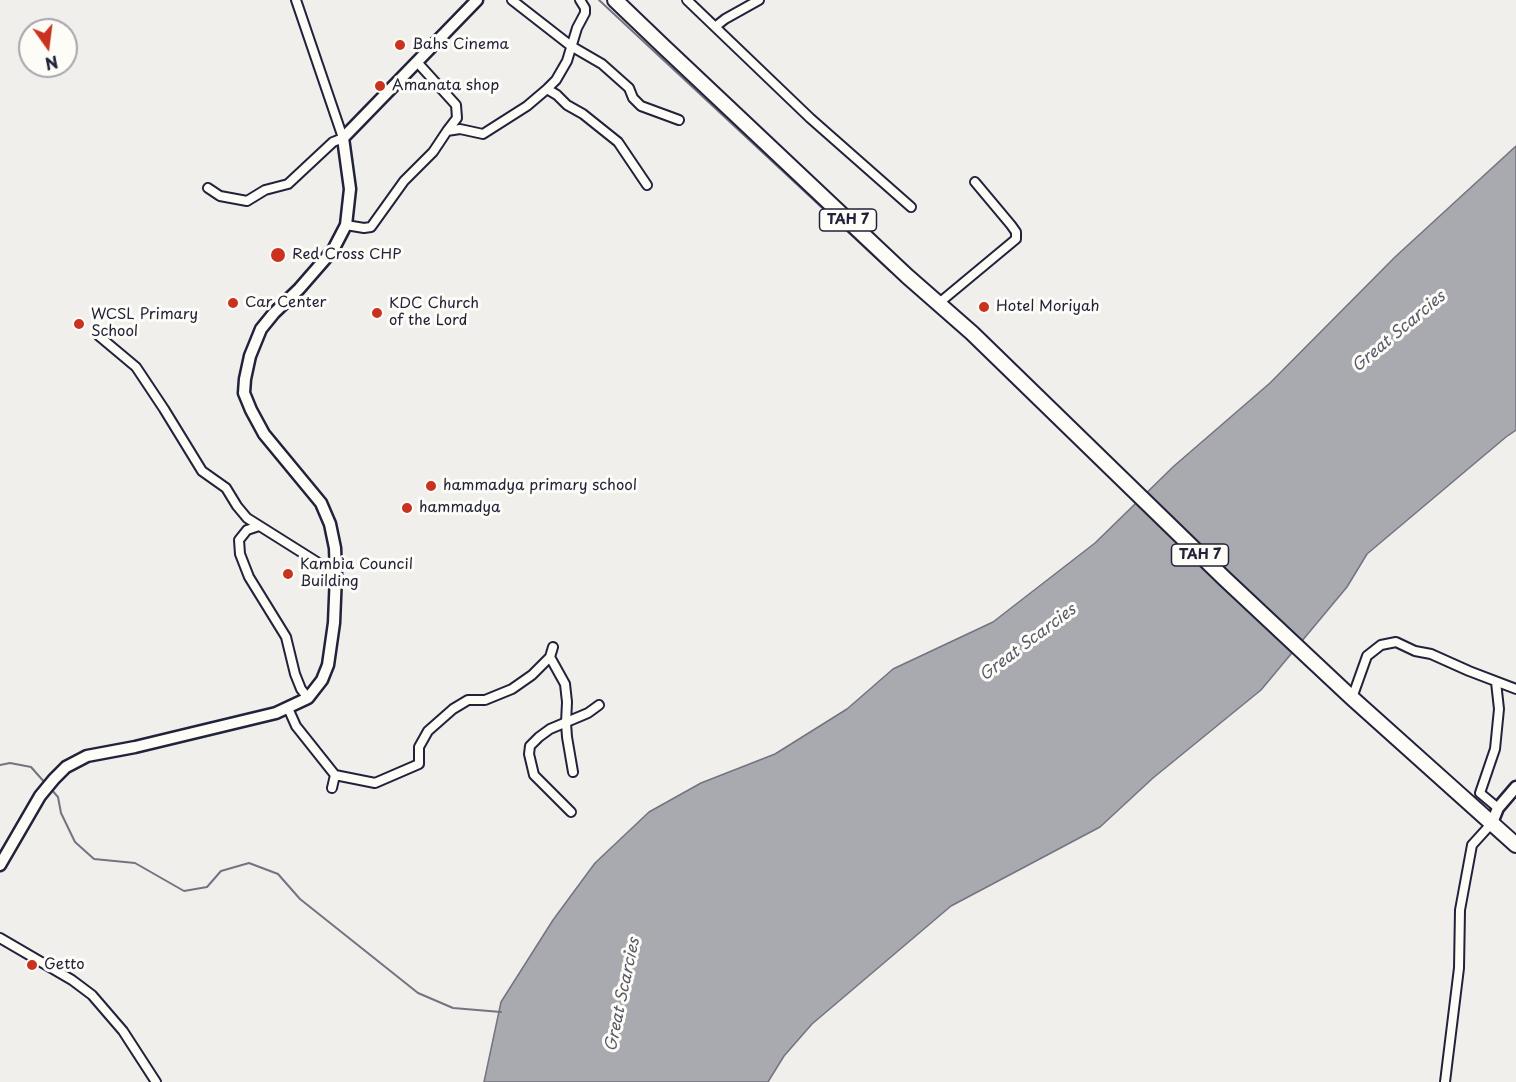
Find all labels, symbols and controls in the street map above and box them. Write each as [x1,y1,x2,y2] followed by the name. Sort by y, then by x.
[18,18,78,78] north arrow
[412,36,509,54] place label: Bahs Cinema
[393,38,407,52] marker: Bahs Cinema
[43,50,61,77] text: N
[392,77,499,95] place label: Amanata shop
[373,79,387,93] marker: Amanata shop
[820,209,876,231] road number: TAH 7
[269,246,287,264] marker: Red Cross CHP
[292,246,401,264] place label: Red Cross CHP
[1349,288,1449,376] water label: Great Scarcies
[245,294,327,312] place label: Car Center
[389,295,479,330] place label: KDC Church of the Lord
[226,296,240,310] marker: Car Center
[996,298,1100,316] place label: Hotel Moriyah
[977,300,991,314] marker: Hotel Moriyah
[91,306,198,341] place label: WCSL Primary School
[370,306,384,320] marker: KDC Church of the Lord
[72,317,86,331] marker: WCSL Primary School
[443,477,637,495] place label: hammadya primary school
[424,479,438,493] marker: hammadya primary school
[419,499,500,517] place label: hammadya
[400,501,414,515] marker: hammadya
[1172,544,1228,566] road number: TAH 7
[300,556,413,591] place label: Kambia Council Building
[281,567,295,581] marker: Kambia Council Building
[976,601,1080,685] water label: Great Scarcies
[602,937,644,1053] water label: Great Scarcies
[44,956,85,974] place label: Getto
[25,958,39,972] marker: Getto

